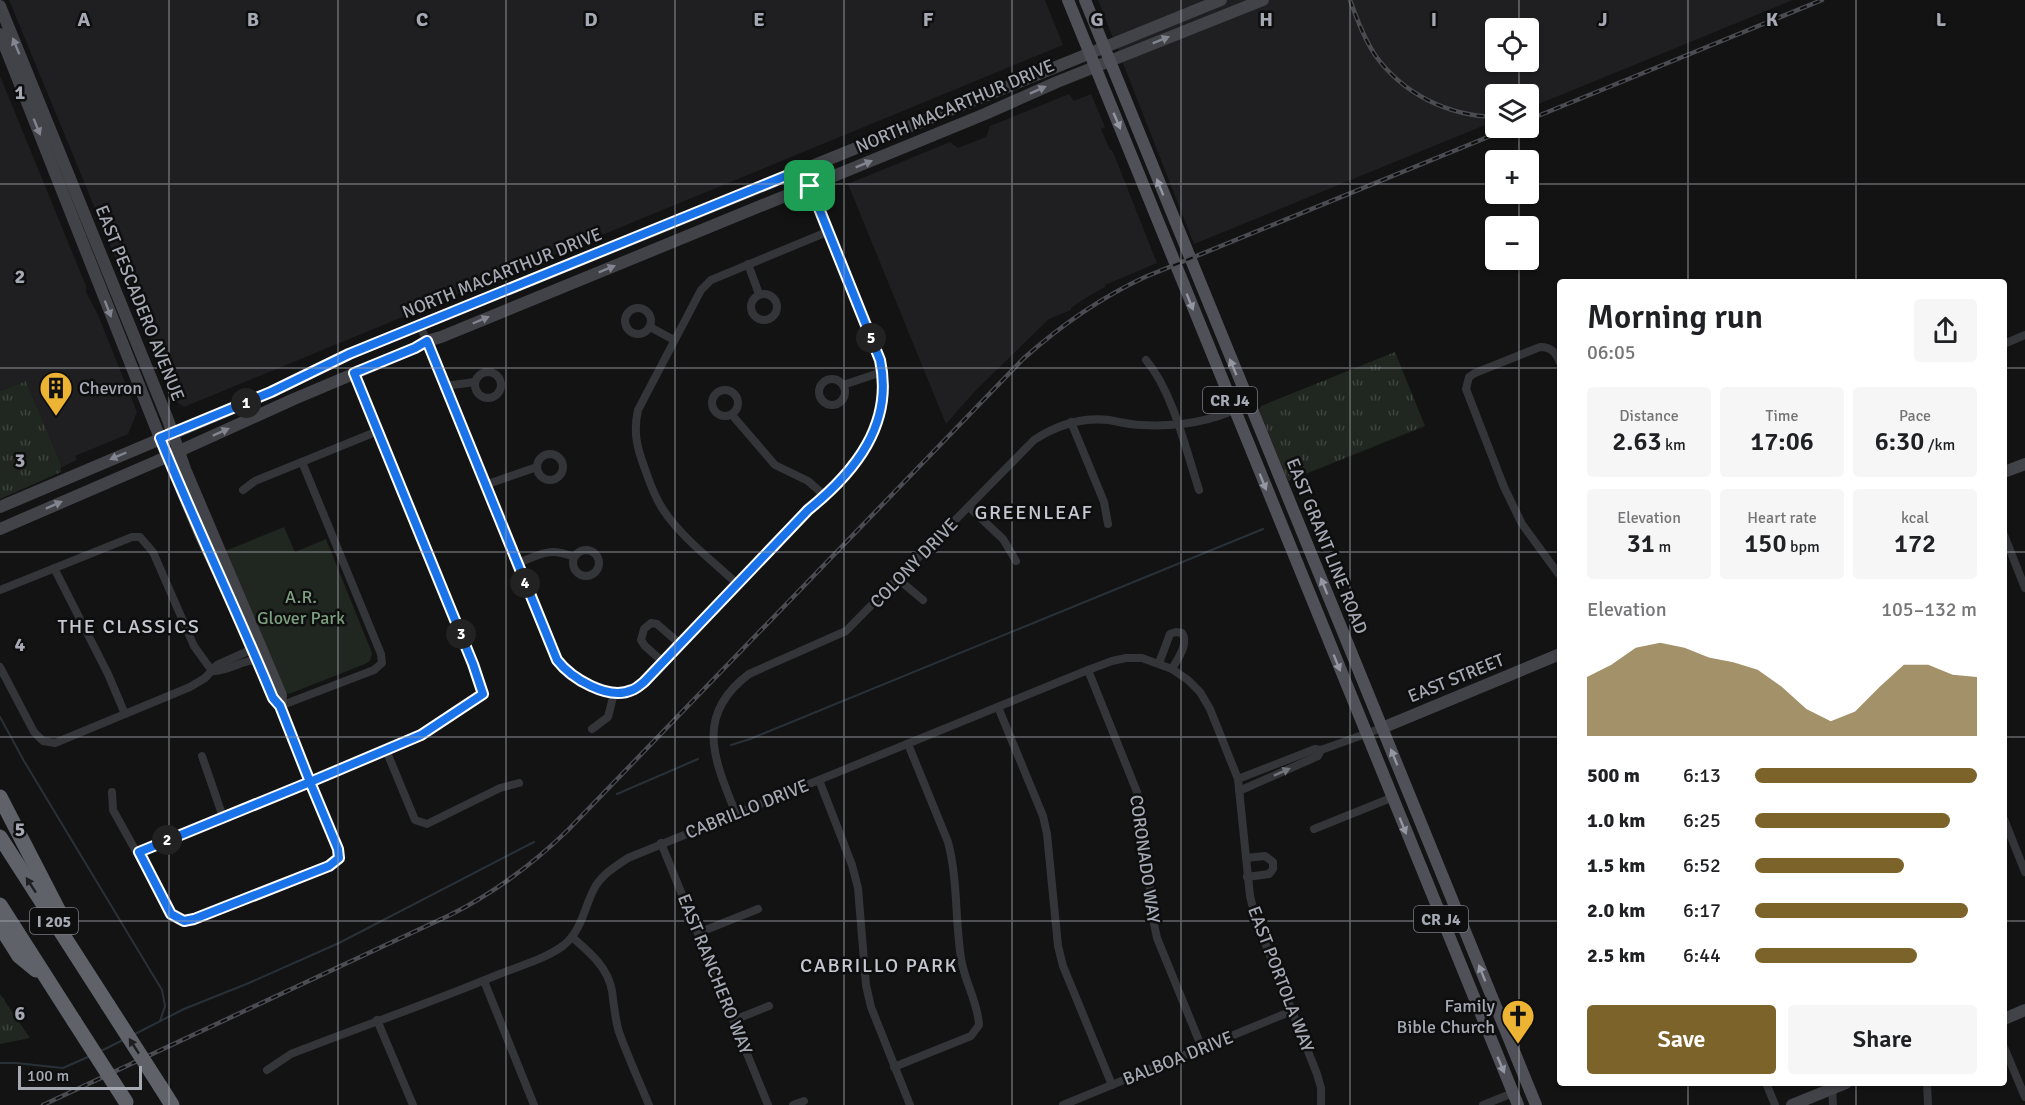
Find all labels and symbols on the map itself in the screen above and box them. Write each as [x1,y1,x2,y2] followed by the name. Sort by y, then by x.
[78,7,91,32] text: A
[247,7,259,32] text: B
[416,7,428,32] text: C
[584,7,598,32] text: D
[753,7,765,32] text: E
[923,7,934,32] text: F
[1090,7,1104,32] text: G
[1259,7,1273,32] text: H
[1431,7,1437,32] text: I
[1598,7,1608,32] text: J
[1766,7,1779,32] text: K
[1936,7,1947,32] text: L
[1152,35,1170,45] one-way arrow
[11,37,20,55] one-way arrow
[852,54,1058,158] street label: NORTH MACARTHUR DRIVE
[15,80,26,105] text: 1
[1030,86,1047,95] one-way arrow
[1113,112,1122,130] one-way arrow
[32,119,42,137] one-way arrow
[855,159,873,168] one-way arrow
[784,160,835,211] pin
[1155,177,1165,195] one-way arrow
[91,202,189,404] street label: EAST PESCADERO AVENUE
[399,223,605,323] street label: NORTH MACARTHUR DRIVE
[15,264,25,289] text: 2
[598,264,616,274] one-way arrow
[1185,293,1195,311] one-way arrow
[104,300,114,318] one-way arrow
[473,315,491,325] one-way arrow
[856,323,886,353] pin: 5
[1229,359,1238,376] one-way arrow
[38,370,74,417] building icon: Chevron
[79,377,142,399] place label: Chevron
[1203,387,1257,413] road number: CR J4
[231,388,261,418] pin: 1
[212,427,229,436] one-way arrow
[15,448,25,473] text: 3
[108,451,126,461] one-way arrow
[1282,455,1372,637] street label: EAST GRANT LINE ROAD
[1259,474,1269,492] one-way arrow
[975,500,1093,525] district label: GREENLEAF
[45,501,62,510] one-way arrow
[865,513,963,613] street label: COLONY DRIVE
[510,568,540,598] pin: 4
[1319,577,1328,595] one-way arrow
[257,586,345,629] park label: A.R. Glover Park
[58,614,200,639] district label: THE CLASSICS
[446,619,476,649] pin: 3
[15,632,26,657] text: 4
[1405,649,1508,707] street label: EAST STREET
[1333,654,1342,672] one-way arrow
[1389,747,1399,765] one-way arrow
[1273,768,1290,777] one-way arrow
[682,774,812,844] street label: CABRILLO DRIVE
[1125,793,1165,925] street label: CORONADO WAY
[15,817,25,842] text: 5
[1399,817,1408,835] one-way arrow
[152,825,182,855] pin: 2
[25,877,36,894] one-way arrow
[673,891,757,1057] street label: EAST RANCHERO WAY
[1243,903,1319,1055] street label: EAST PORTOLA WAY
[1414,906,1468,932] road number: CR J4
[30,908,78,934] road number: I 205
[800,953,958,978] district label: CABRILLO PARK
[1477,964,1486,982] one-way arrow
[1397,995,1496,1038] place label: Family Bible Church
[1500,998,1536,1045] church icon: Family Bible Church
[15,1001,26,1026] text: 6
[1120,1026,1236,1090] street label: BALBOA DRIVE
[128,1038,139,1054] one-way arrow
[1497,1056,1506,1074] one-way arrow
[18,1063,142,1090] scale bar

